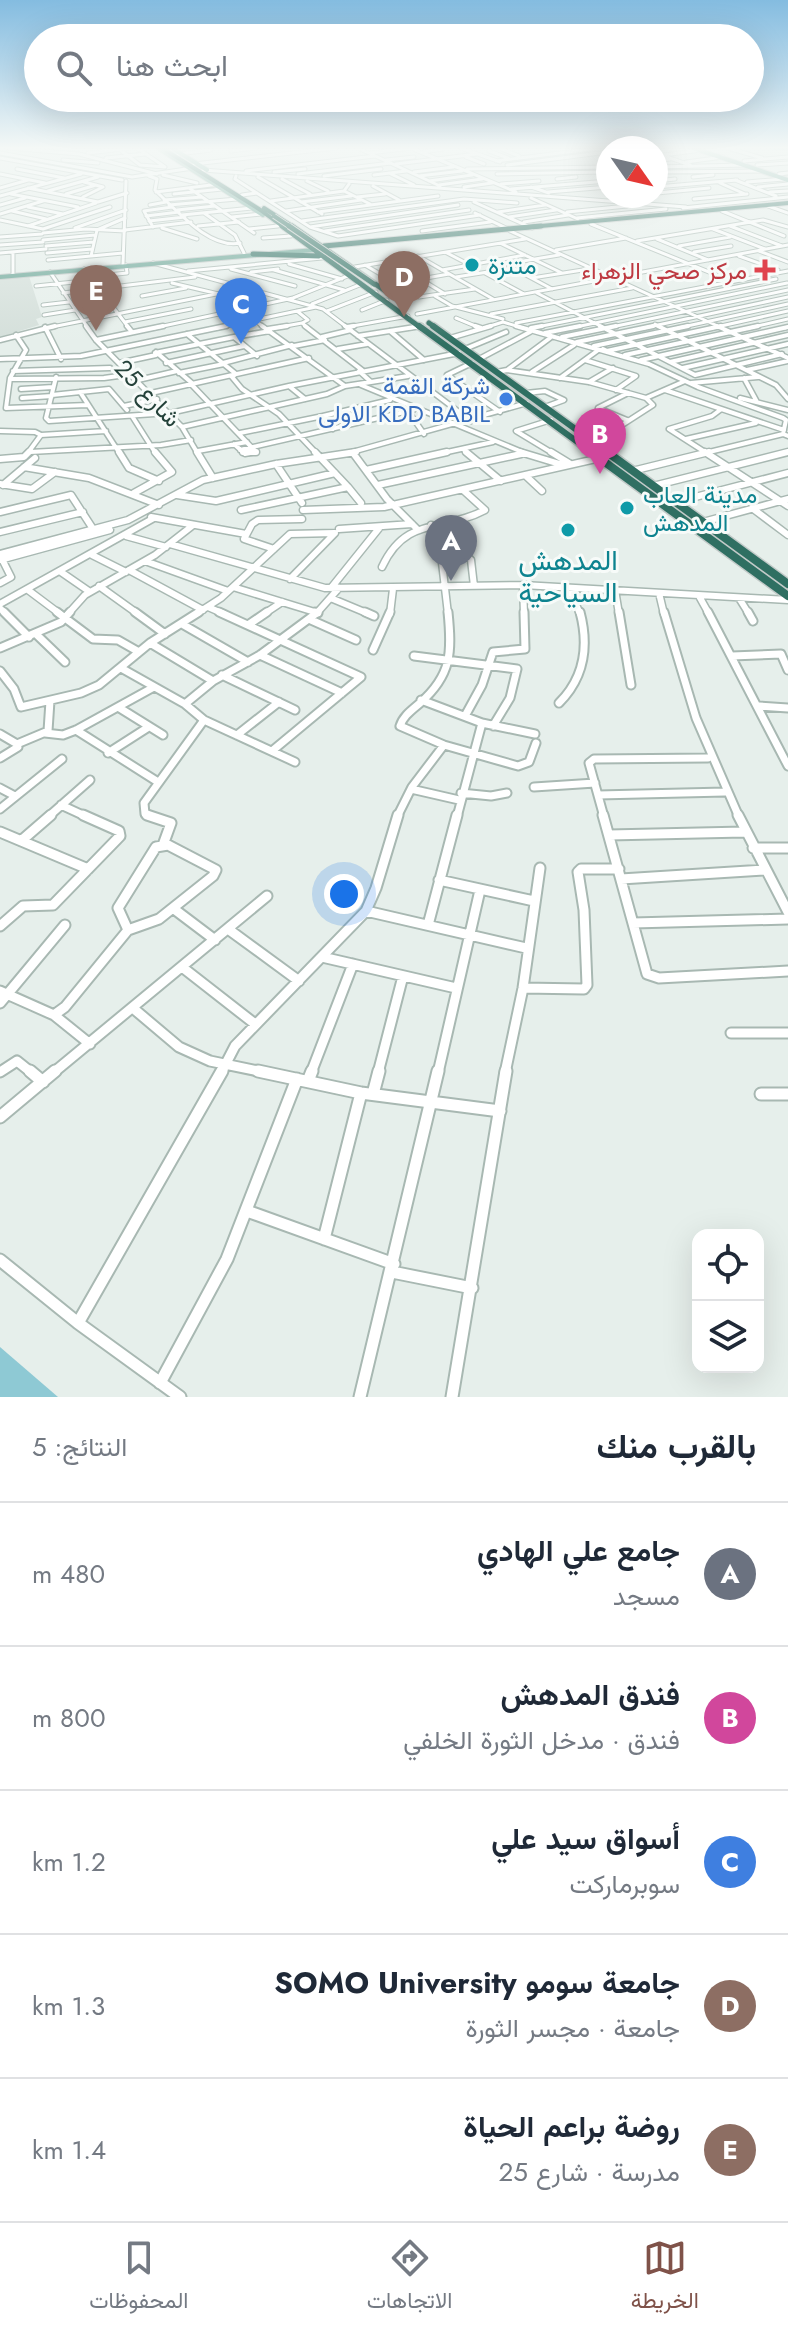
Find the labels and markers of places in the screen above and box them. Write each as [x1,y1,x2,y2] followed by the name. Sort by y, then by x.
[488,248,537,283] place label: متنزة
[378,251,430,317] pin: D
[581,253,747,290] place label: مركز صحي الزهراء
[463,256,481,274] marker: متنزة
[754,259,776,281] marker: مركز صحي الزهراء
[70,265,122,331] pin: E
[215,278,267,344] pin: C
[318,368,490,431] place label: شركة القمة الاولى KDD BABIL
[497,390,515,408] marker: شركة القمة الاولى KDD BABIL
[574,408,626,474] pin: B
[643,477,757,540] place label: مدينة العاب المدهش
[618,499,636,517] marker: مدينة العاب المدهش
[425,515,477,581] pin: A
[559,521,577,539] marker: المدهش السياحية
[518,540,618,613] place label: المدهش السياحية

